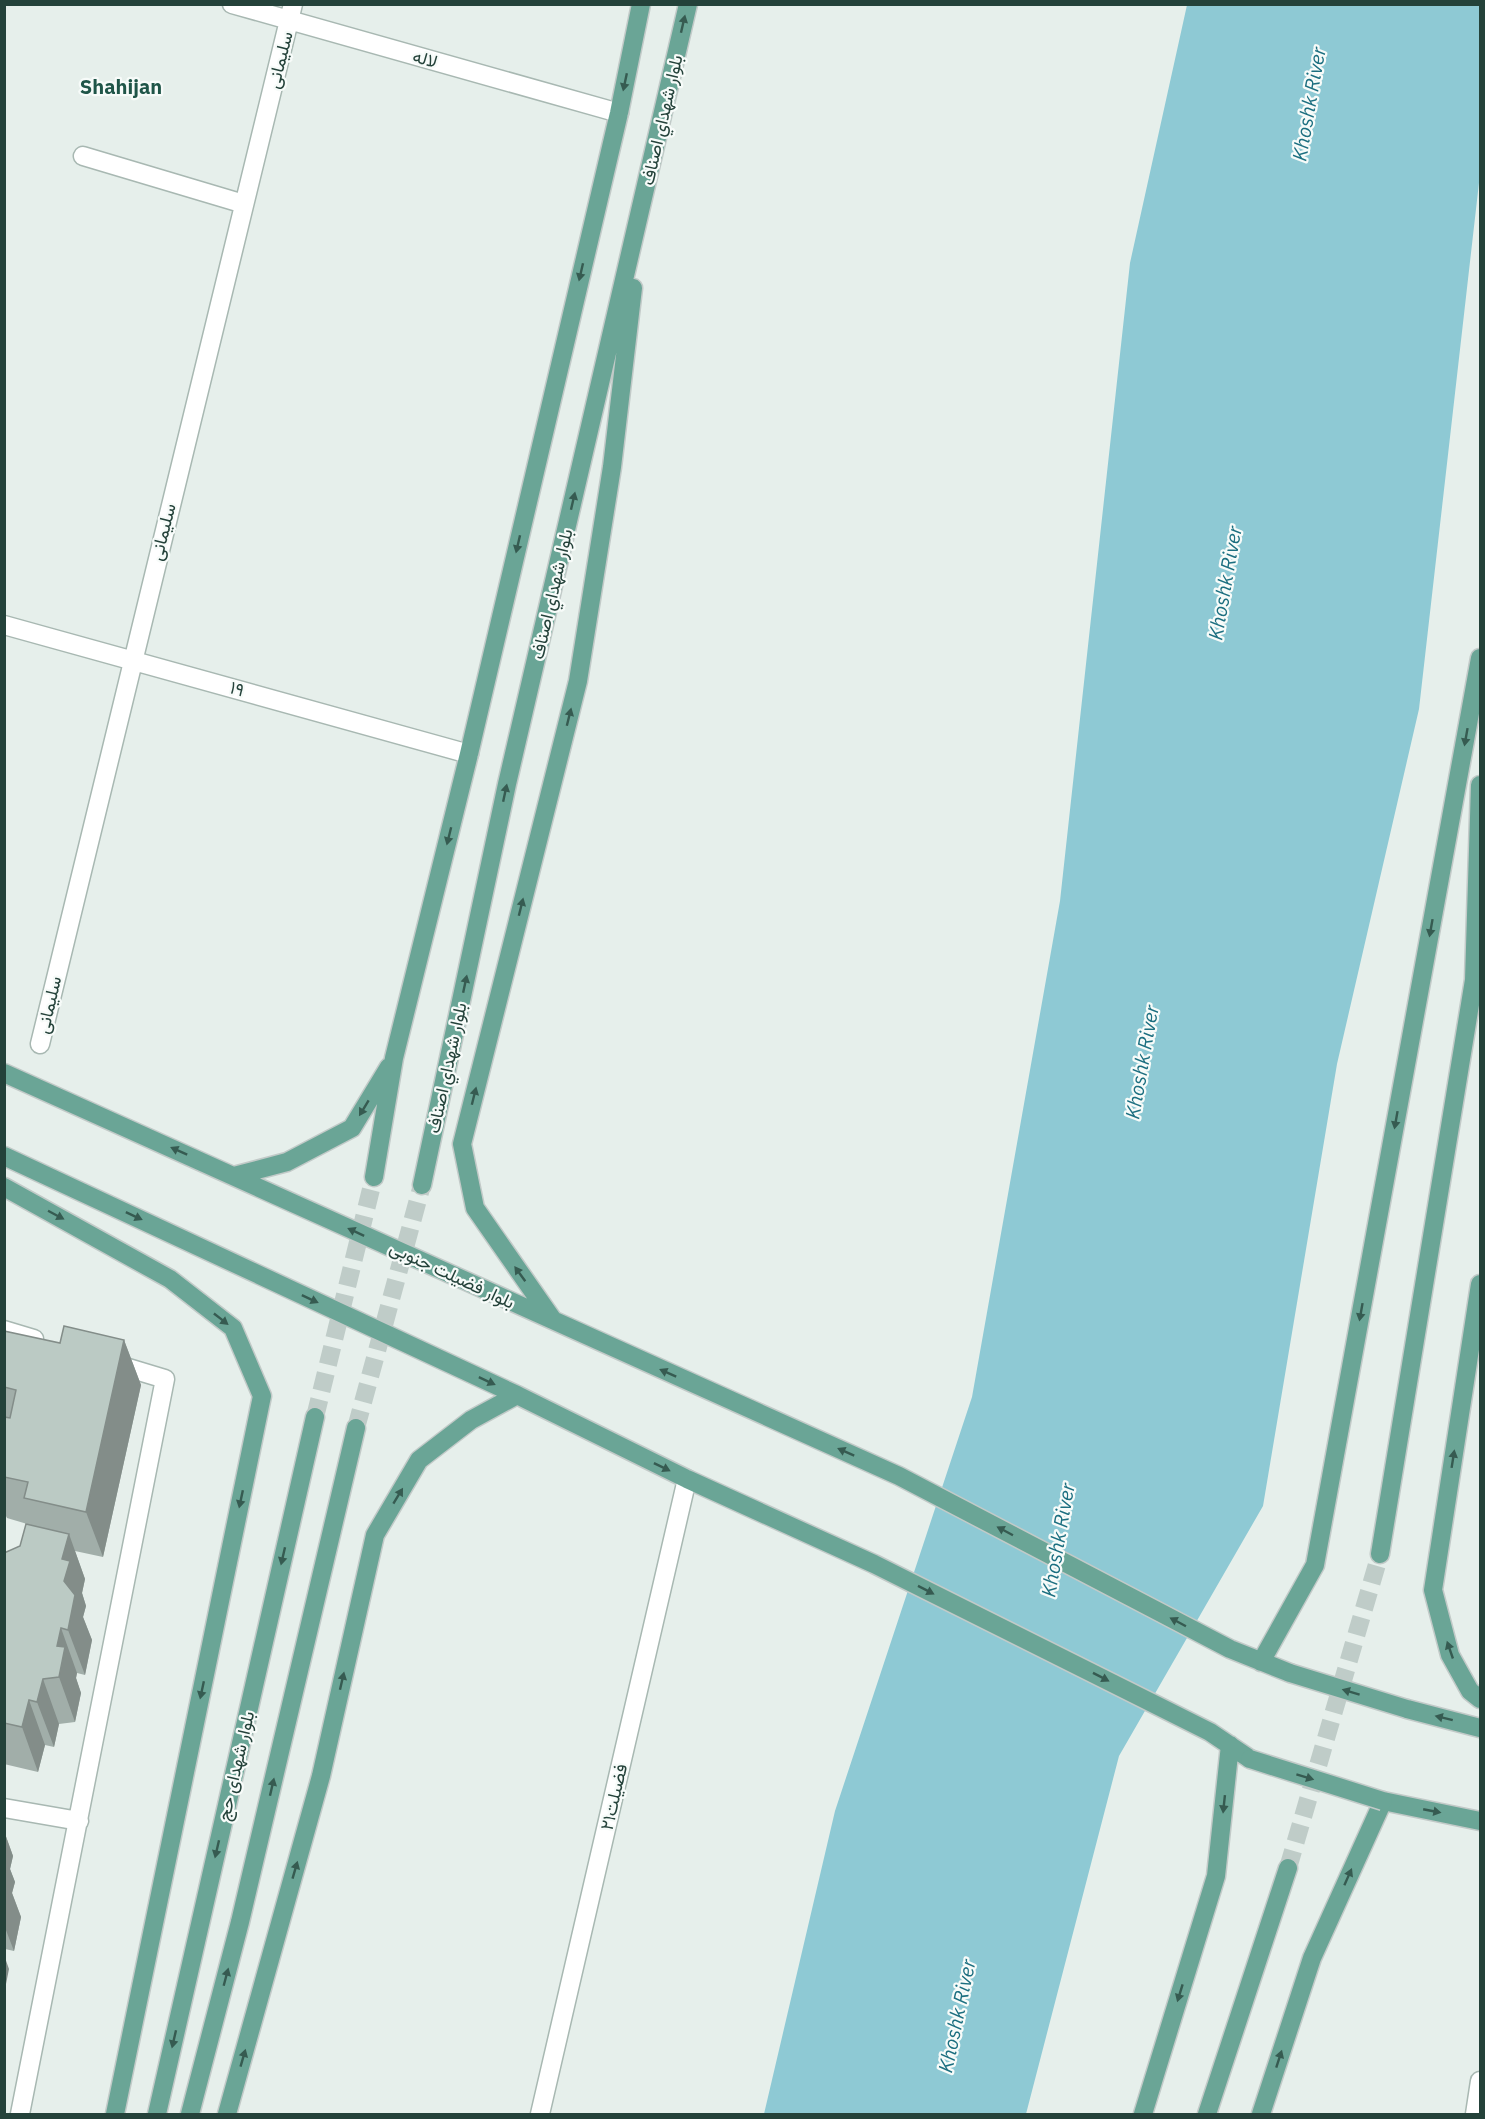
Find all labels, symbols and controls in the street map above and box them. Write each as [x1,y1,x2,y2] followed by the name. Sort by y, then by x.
[679,15,689,34] one-way arrow
[261,29,298,91] street label: سلیمانی
[410,44,440,73] street label: لاله
[1285,44,1332,163] water label: Khoshk River
[635,52,692,188] street label: بلوار شهداي اصناف
[80,73,162,100] district label: Shahijan
[620,73,629,92] one-way arrow
[576,263,586,282] one-way arrow
[569,492,579,510] one-way arrow
[144,501,181,563] street label: سلیمانی
[1201,523,1248,642] water label: Khoshk River
[525,526,582,662] street label: بلوار شهداي اصناف
[513,535,522,554] one-way arrow
[227,676,247,701] street label: ۱۹
[564,708,574,727] one-way arrow
[1461,727,1470,746] one-way arrow
[501,784,511,802] one-way arrow
[443,827,453,845] one-way arrow
[517,897,527,916] one-way arrow
[1426,919,1435,938] one-way arrow
[31,974,66,1036] street label: سلیمانی
[461,974,470,993] one-way arrow
[421,1000,476,1136] street label: بلوار شهداي اصناف
[1118,1002,1165,1121] water label: Khoshk River
[470,1087,480,1105] one-way arrow
[359,1100,369,1117] one-way arrow
[1392,1111,1401,1130] one-way arrow
[169,1146,187,1156] one-way arrow
[48,1210,65,1220] one-way arrow
[125,1212,142,1221] one-way arrow
[348,1227,365,1236] one-way arrow
[386,1236,518,1314] street label: بلوار فضیلت جنوبی
[514,1267,526,1283] one-way arrow
[302,1294,319,1303] one-way arrow
[1357,1303,1366,1322] one-way arrow
[213,1312,228,1324] one-way arrow
[659,1368,676,1377] one-way arrow
[479,1377,496,1386] one-way arrow
[837,1447,855,1456] one-way arrow
[1449,1450,1458,1469] one-way arrow
[654,1462,671,1471] one-way arrow
[1034,1480,1081,1599] water label: Khoshk River
[393,1487,403,1504] one-way arrow
[236,1490,245,1509] one-way arrow
[997,1526,1014,1536] one-way arrow
[278,1547,288,1565] one-way arrow
[918,1585,935,1595] one-way arrow
[1169,1617,1186,1627] one-way arrow
[1444,1641,1454,1659] one-way arrow
[338,1672,348,1690] one-way arrow
[1092,1673,1109,1682] one-way arrow
[197,1681,206,1700] one-way arrow
[1342,1687,1360,1696] one-way arrow
[212,1709,260,1823] street label: بلوار شهدای حج
[1435,1713,1453,1723] one-way arrow
[595,1762,632,1832] street label: فضیلت۲۱
[1296,1773,1314,1782] one-way arrow
[267,1778,277,1796] one-way arrow
[1219,1794,1228,1813] one-way arrow
[1422,1807,1441,1816] one-way arrow
[212,1839,221,1858] one-way arrow
[291,1861,300,1879] one-way arrow
[1344,1868,1353,1885] one-way arrow
[931,1956,982,2075] water label: Khoshk River
[221,1967,231,1986] one-way arrow
[1175,1984,1184,2002] one-way arrow
[168,2029,178,2048] one-way arrow
[238,2049,248,2067] one-way arrow
[1275,2050,1284,2068] one-way arrow

